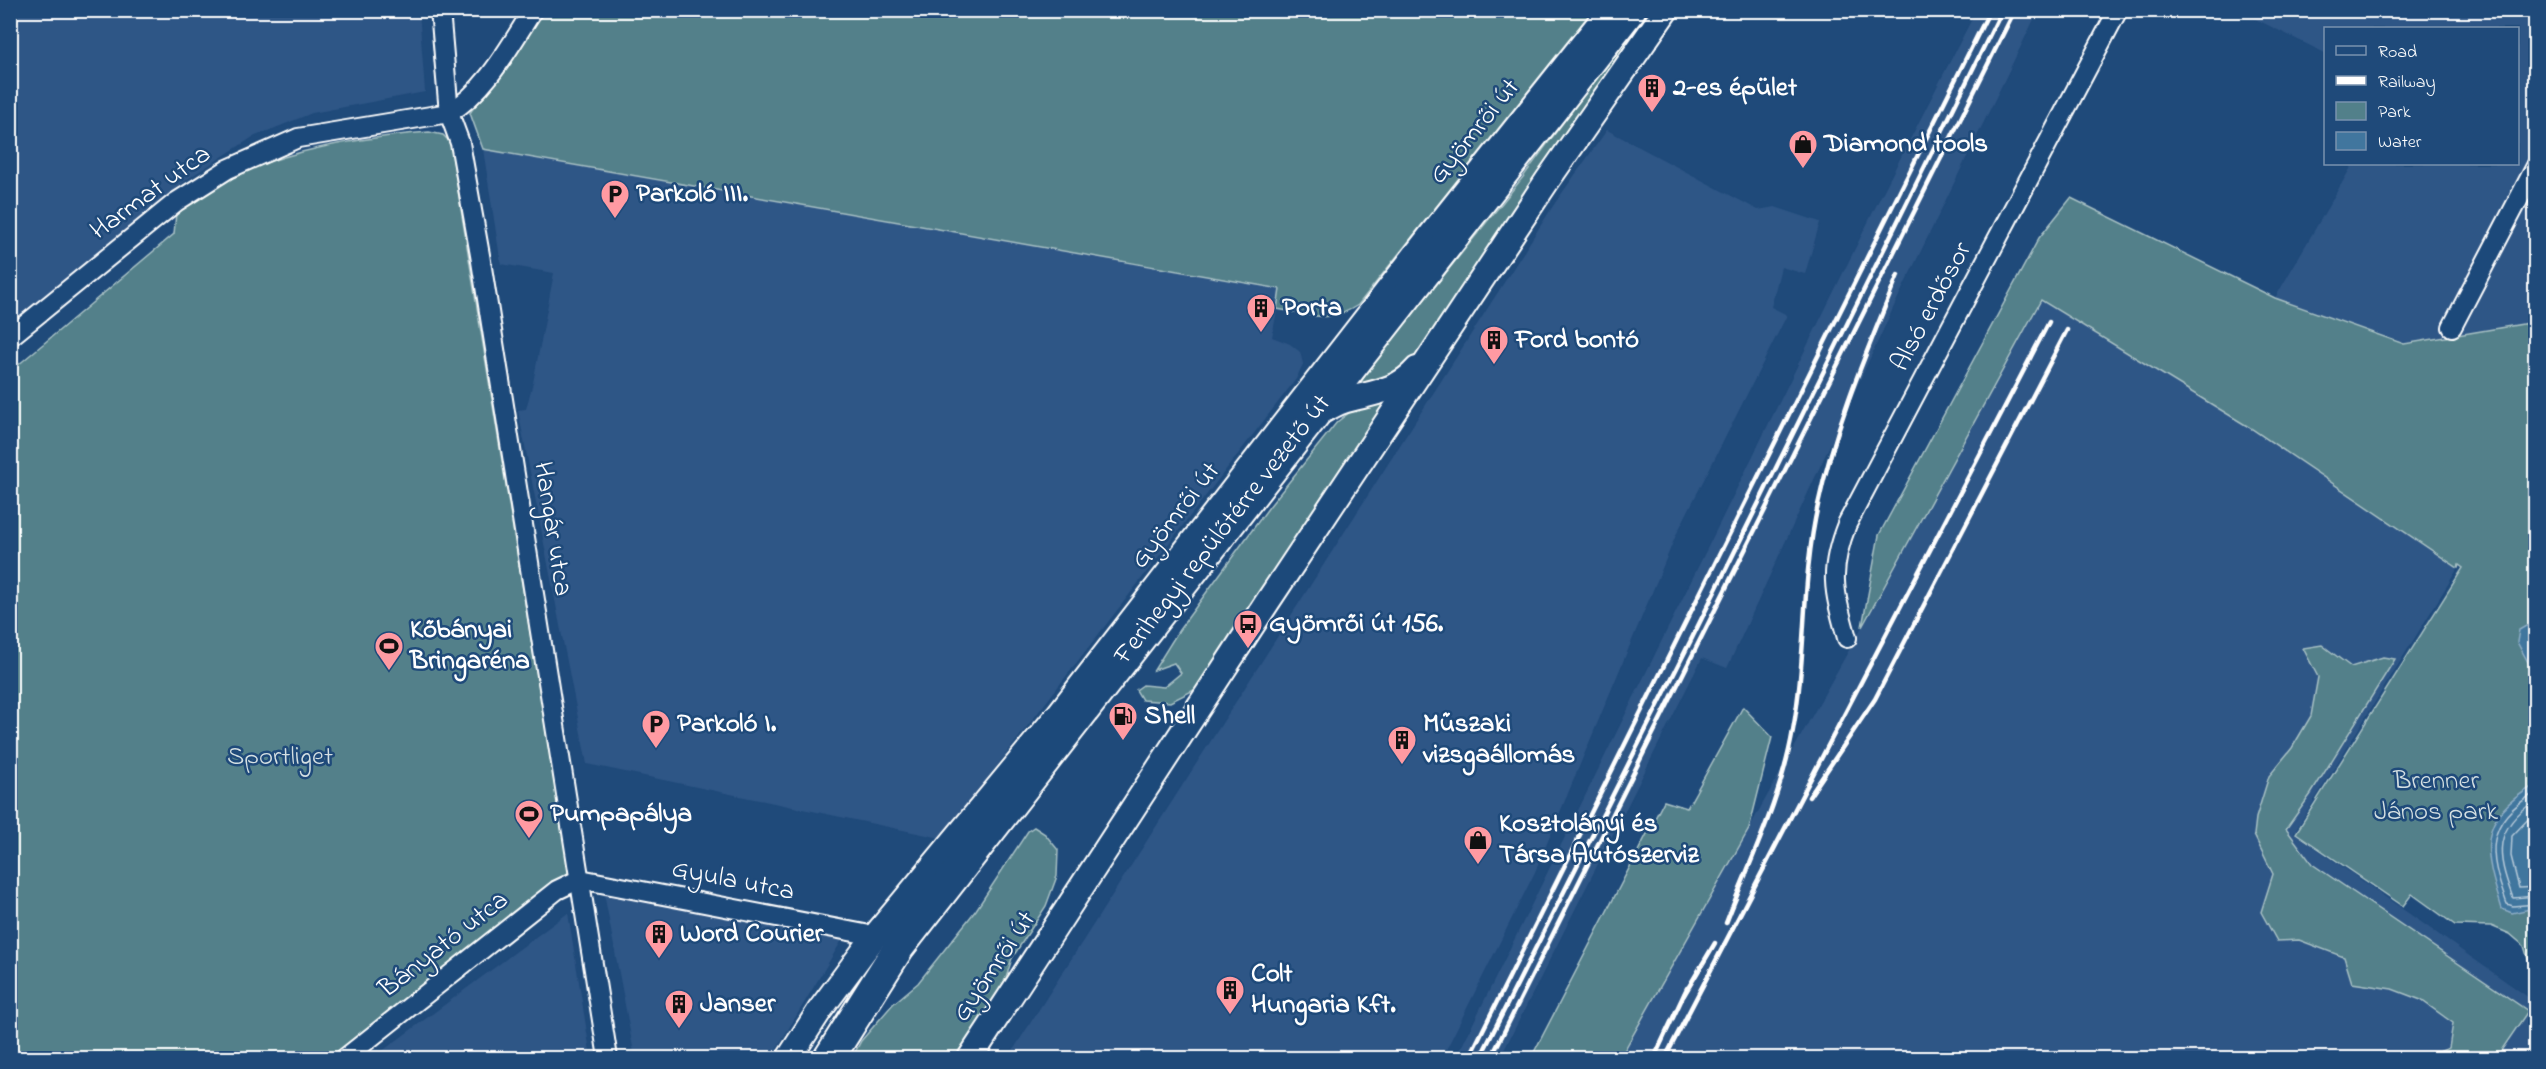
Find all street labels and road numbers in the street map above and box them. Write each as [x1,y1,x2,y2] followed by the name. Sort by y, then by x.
[1420,71,1530,193] street label: Gyömrői út
[83,136,219,250] street label: Harmat utca
[1882,235,1983,379] street label: Alsó erdősor
[1104,387,1341,674] street label: Ferihegyi repülőtérre vezető út
[1122,454,1230,578] street label: Gyömrői út
[522,459,582,599] street label: Hangár utca
[668,850,798,912] street label: Gyula utca
[370,882,517,1009] street label: Bányató utca
[944,904,1046,1030] street label: Gyömrői út

